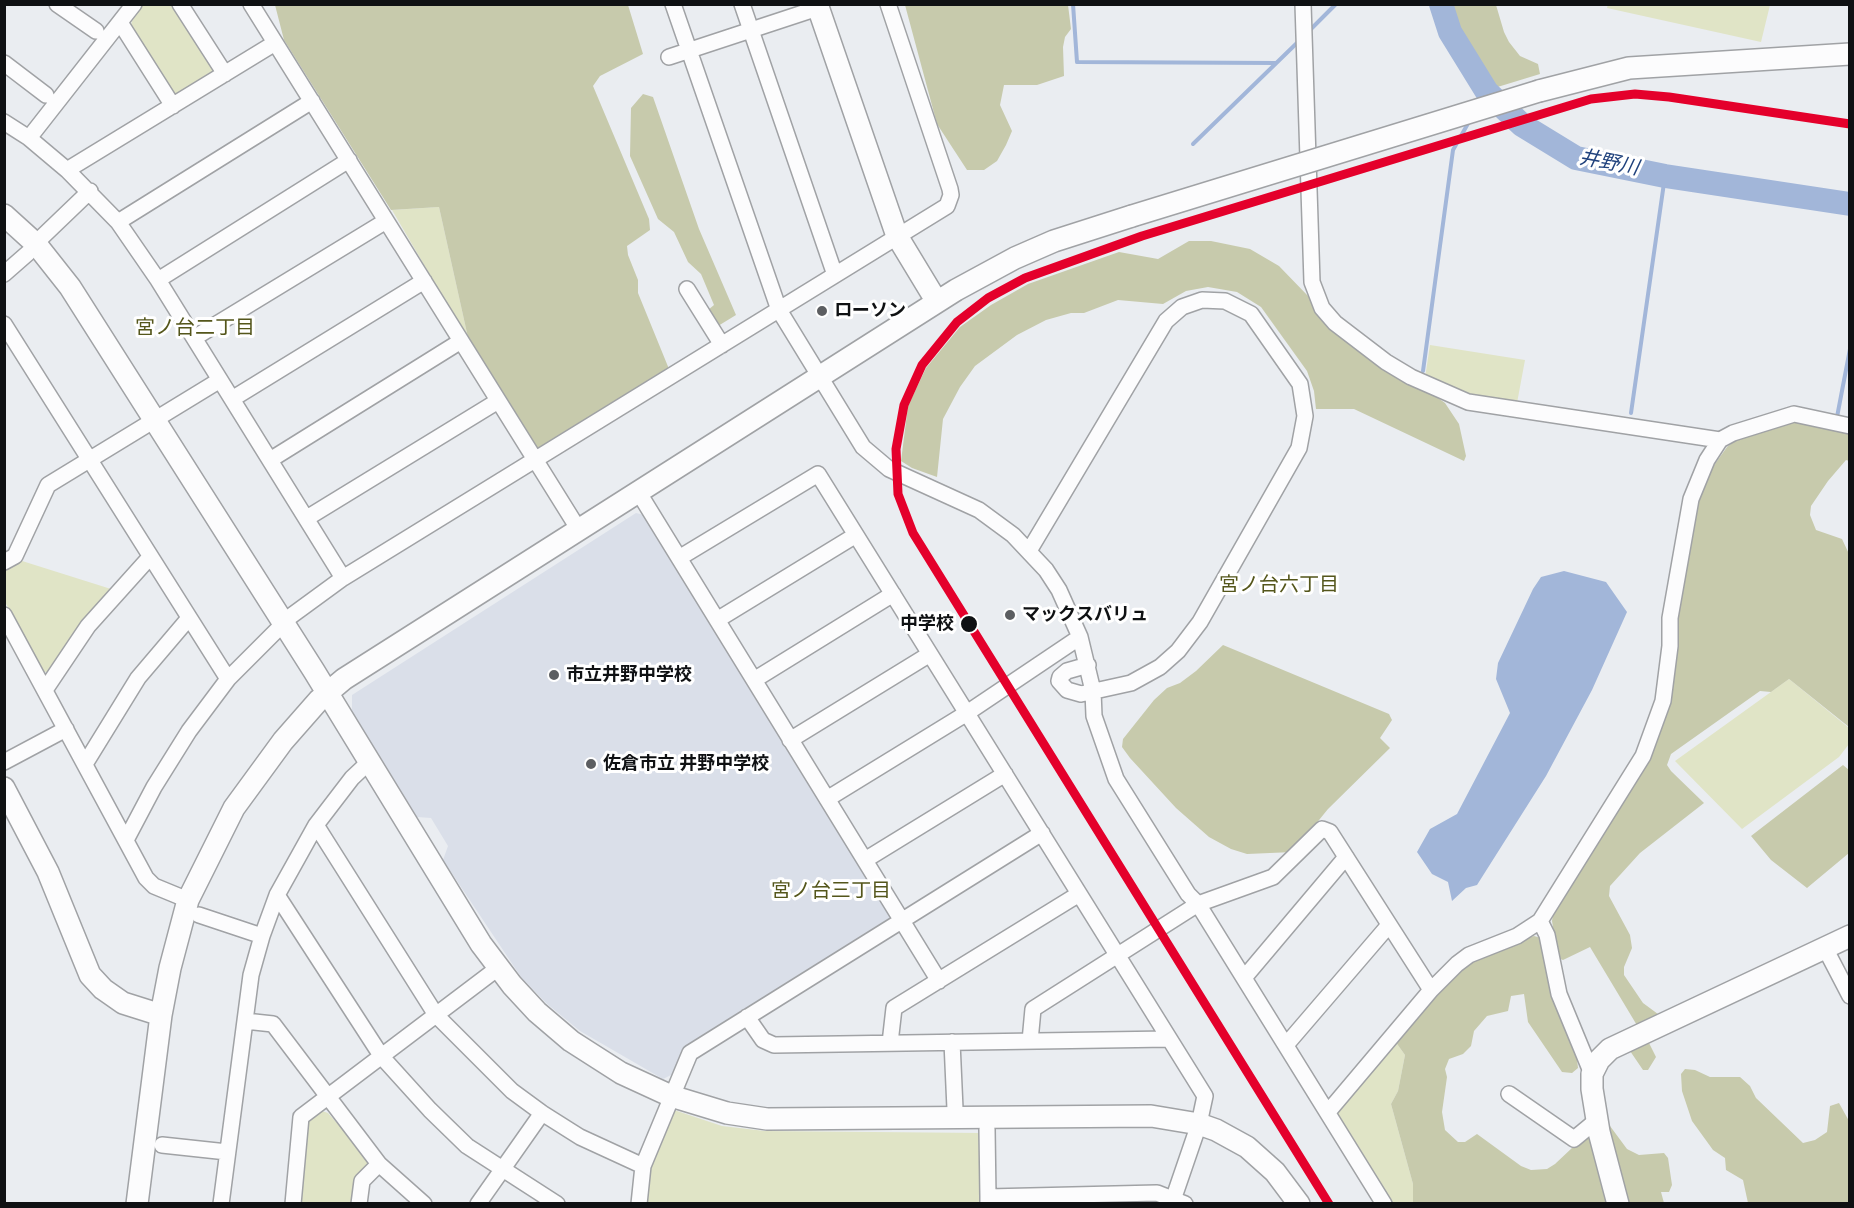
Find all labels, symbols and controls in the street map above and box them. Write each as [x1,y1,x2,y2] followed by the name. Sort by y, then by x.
[1577,145,1641,181] water label: 井野川
[834,300,906,322] place label: ローソン
[815,304,829,318] marker: ローソン
[135,316,255,340] district label: 宮ノ台二丁目
[1219,573,1339,597] district label: 宮ノ台六丁目
[1022,604,1148,626] place label: マックスバリュ
[1003,608,1017,622] marker: マックスバリュ
[900,613,954,635] place label: 中学校
[959,614,979,634] marker: 中学校
[566,664,692,686] place label: 市立井野中学校
[547,668,561,682] marker: 市立井野中学校
[603,753,769,775] place label: 佐倉市立 井野中学校
[584,757,598,771] marker: 佐倉市立 井野中学校
[771,879,891,903] district label: 宮ノ台三丁目

